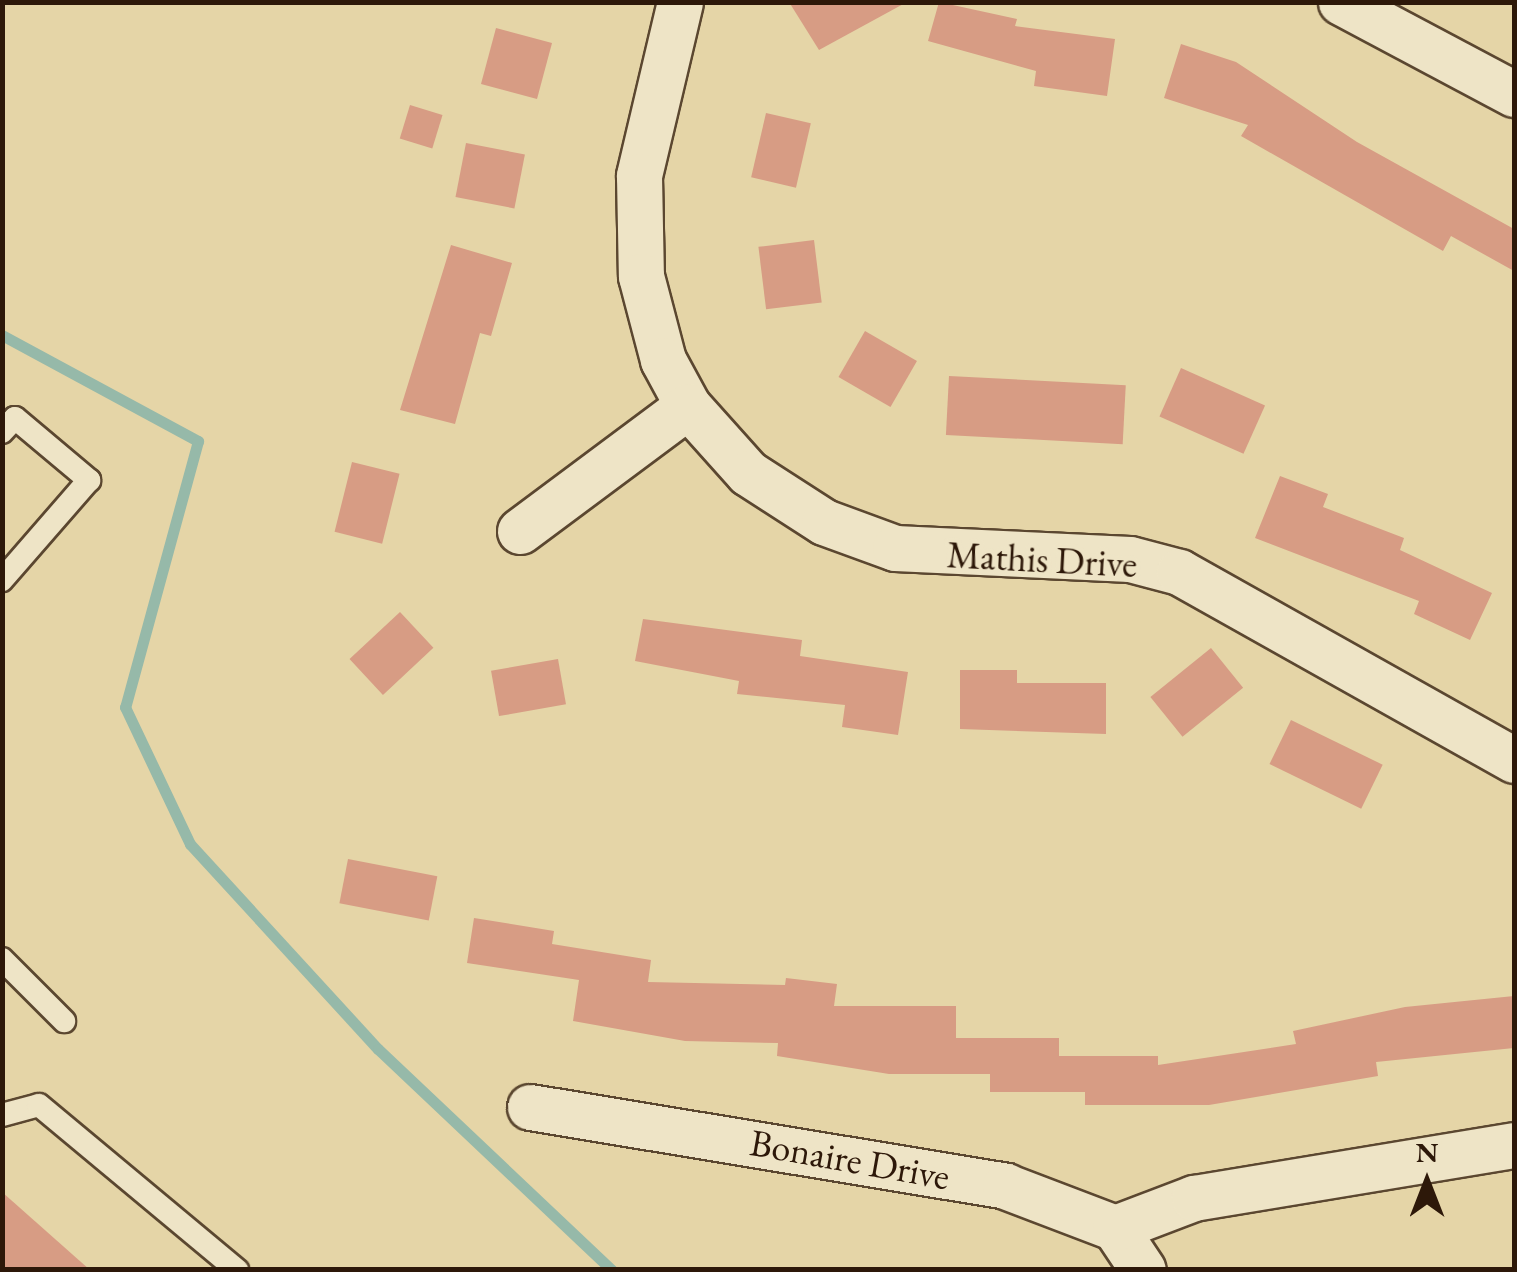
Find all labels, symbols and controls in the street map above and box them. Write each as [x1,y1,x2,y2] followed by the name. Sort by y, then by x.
[946,531,1138,587] street label: Mathis Drive
[747,1119,953,1199] street label: Bonaire Drive
[1377,1132,1477,1232] north arrow
[1416,1134,1438,1170] text: N

